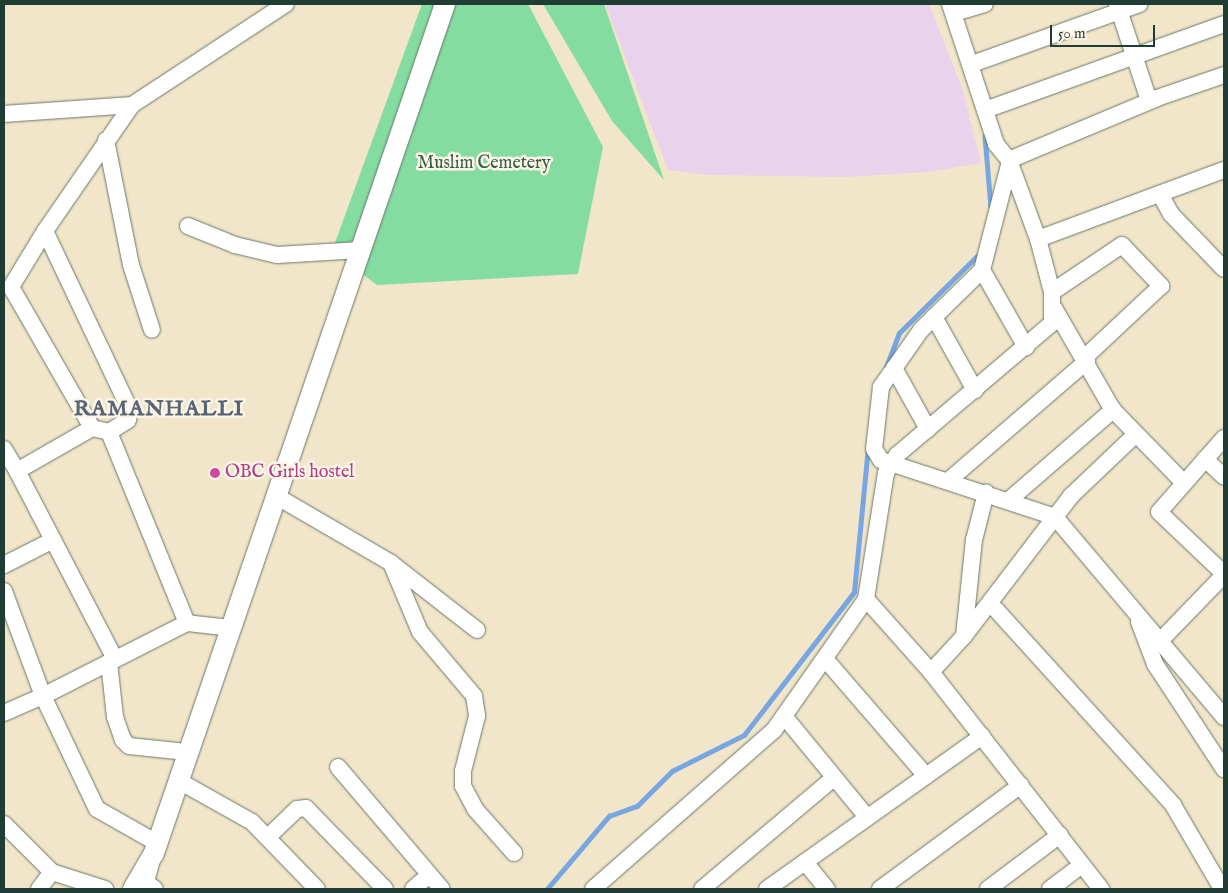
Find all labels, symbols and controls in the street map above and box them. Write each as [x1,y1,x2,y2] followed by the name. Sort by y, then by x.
[1053,15,1158,47] scale bar
[1058,24,1086,43] text: 50 m
[417,153,551,175] park label: Muslim Cemetery
[72,397,246,423] district label: RAMANHALLI
[225,462,354,484] place label: OBC Girls hostel
[209,467,221,479] marker: OBC Girls hostel

